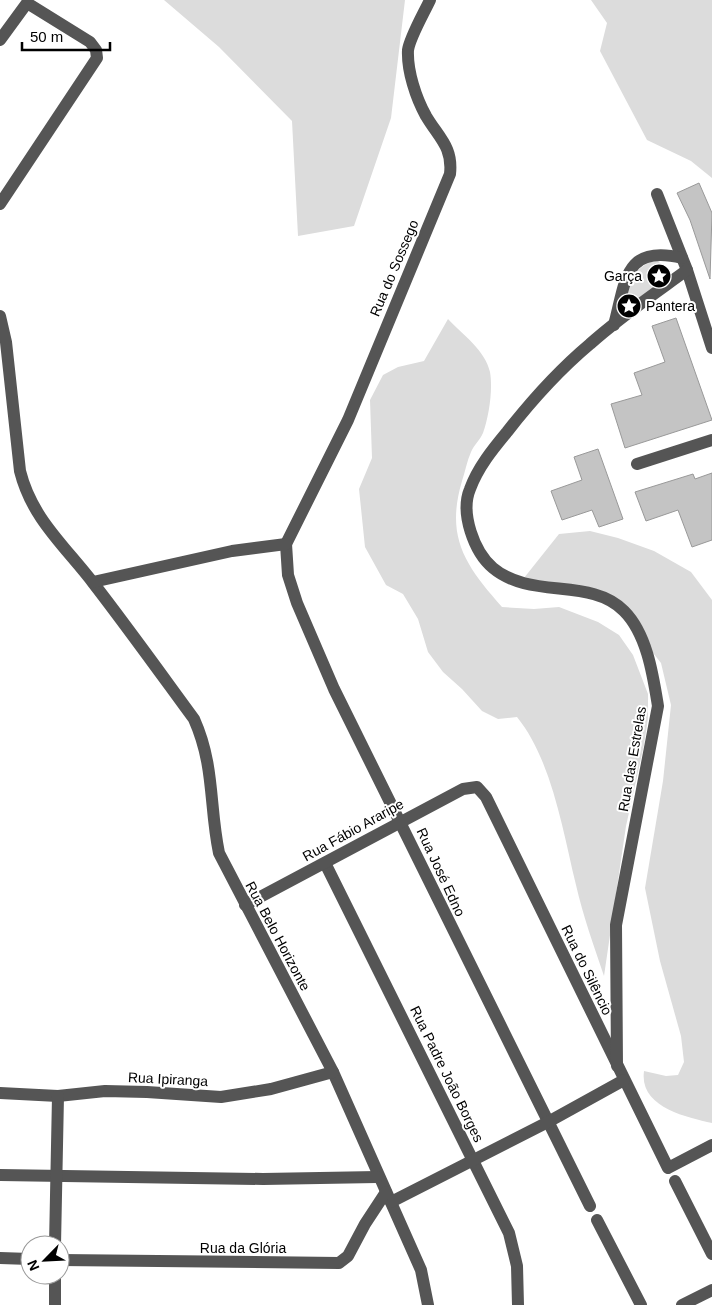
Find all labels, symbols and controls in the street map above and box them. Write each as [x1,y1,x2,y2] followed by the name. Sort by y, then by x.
[22,20,110,52] scale bar
[30,28,63,45] text: 50 m
[366,217,422,319] street label: Rua do Sossego
[646,263,672,289] place icon: Garça
[604,268,642,284] place label: Garça
[616,293,642,319] place icon: Pantera
[646,298,695,314] place label: Pantera
[615,705,649,813] street label: Rua das Estrelas
[300,796,406,864] street label: Rua Fábio Araripe
[414,825,469,919] street label: Rua José Edno
[242,879,314,994] street label: Rua Belo Horizonte
[558,922,616,1018] street label: Rua do Silêncio
[407,1003,487,1145] street label: Rua Padre João Borges
[128,1069,209,1089] street label: Rua Ipiranga
[20,1235,70,1285] north arrow
[200,1240,286,1256] street label: Rua da Glória
[24,1257,42,1273] text: N

